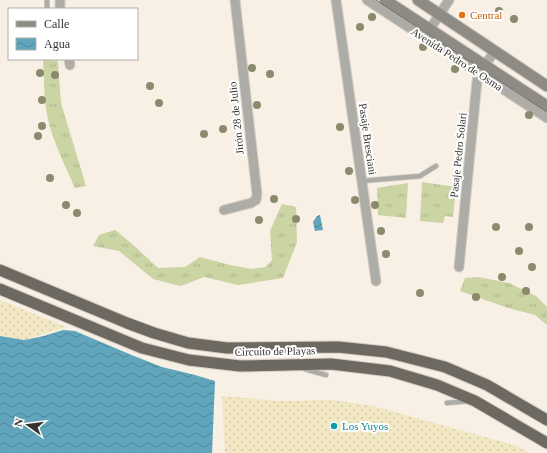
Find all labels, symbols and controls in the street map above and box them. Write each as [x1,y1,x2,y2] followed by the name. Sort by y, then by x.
[8,8,138,60] legend
[470,9,502,21] place label: Central
[457,10,467,20] marker: Central
[44,17,69,31] text: Calle
[409,25,505,93] street label: Avenida Pedro de Osma
[44,37,71,51] text: Agua
[226,81,246,155] street label: Jirón 28 de Julio
[357,102,379,176] street label: Pasaje Bresciani
[448,112,468,198] street label: Pasaje Pedro Solari
[235,344,315,358] street label: Circuito de Playas
[8,405,48,445] north arrow
[12,417,25,428] text: N
[342,420,388,432] place label: Los Yuyos
[329,421,339,431] marker: Los Yuyos

